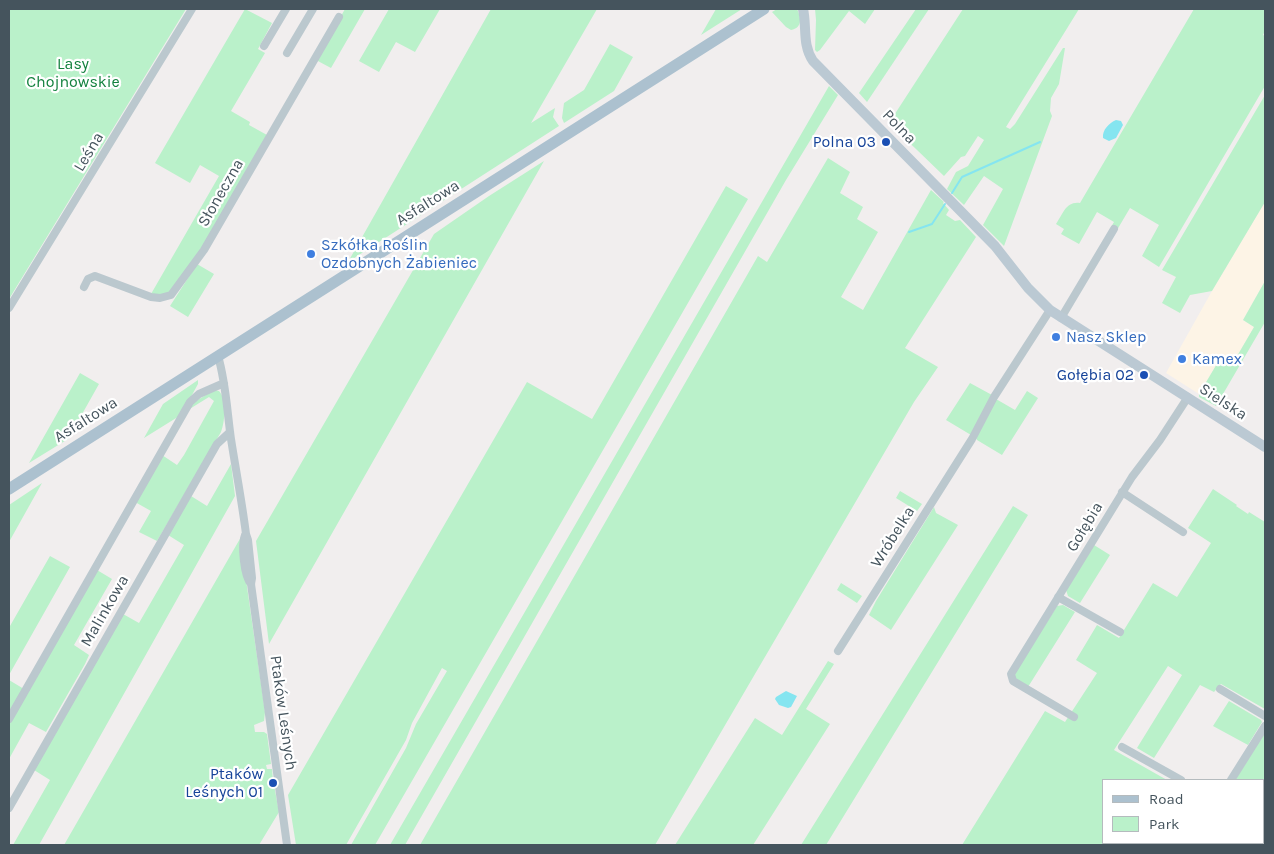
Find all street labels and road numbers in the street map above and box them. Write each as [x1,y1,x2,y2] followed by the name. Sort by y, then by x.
[878,106,920,148] street label: Polna
[70,129,108,175] street label: Leśna
[194,156,248,230] street label: Słoneczna
[393,176,463,230] street label: Asfaltowa
[1195,379,1251,425] street label: Sielska
[51,393,121,447] street label: Asfaltowa
[1063,499,1107,555] street label: Gołębia
[867,503,919,571] street label: Wróbelka
[77,572,133,650] street label: Malinkowa
[265,654,301,772] street label: Ptaków Leśnych

